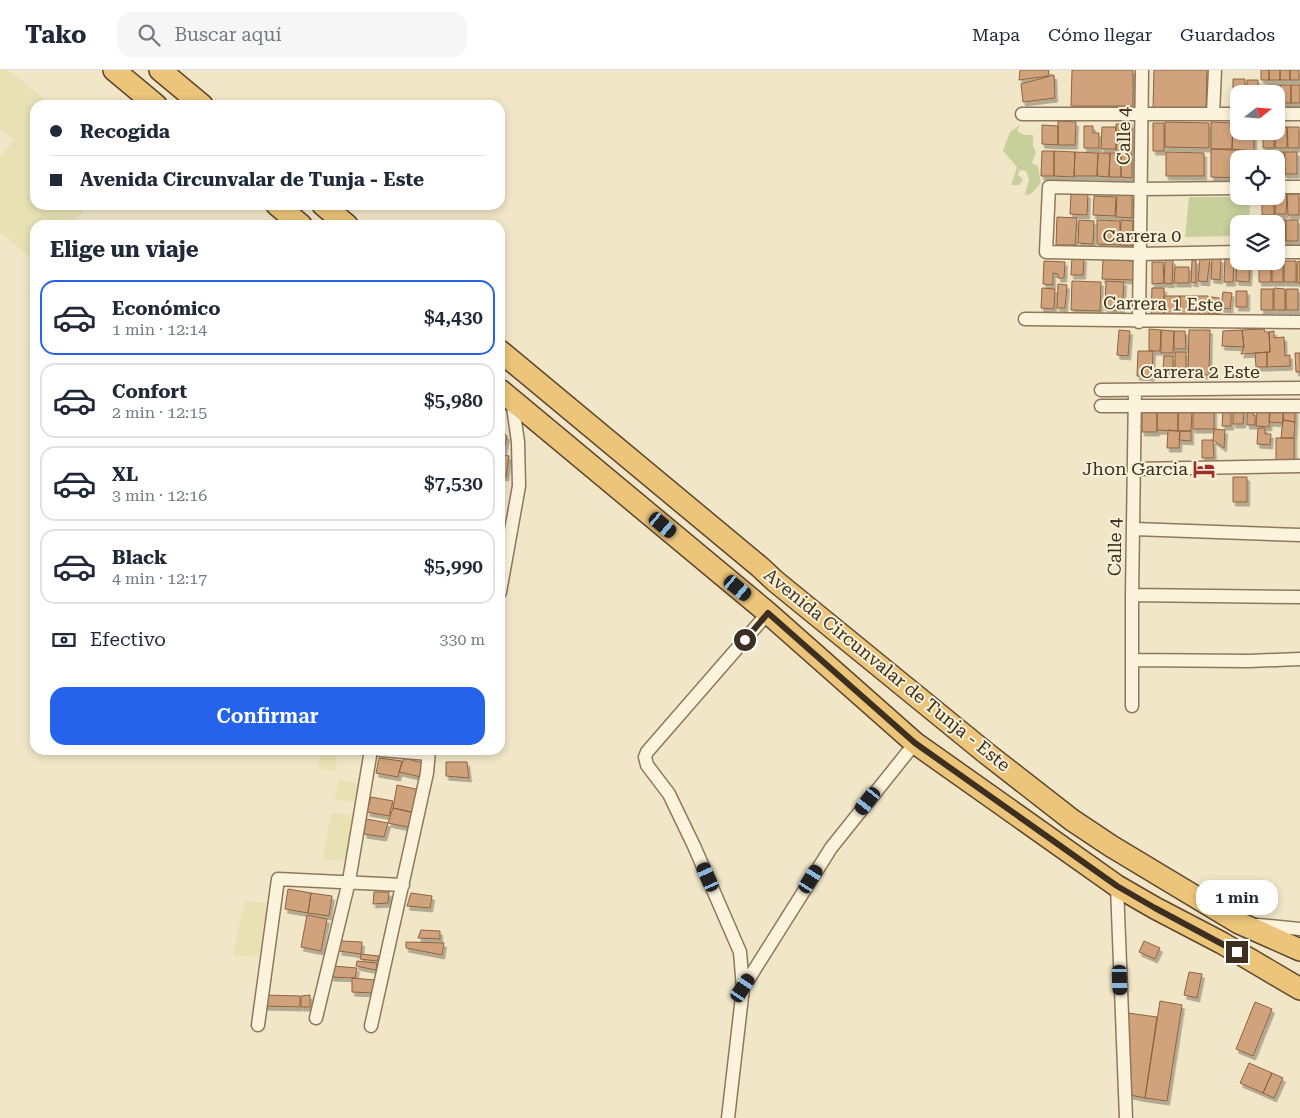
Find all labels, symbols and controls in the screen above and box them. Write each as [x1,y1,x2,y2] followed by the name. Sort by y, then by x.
[117,12,467,57] search box
[25,21,87,49] text: Tako
[135,21,163,49] icon: search
[175,23,281,46] text: Buscar aquí
[972,24,1020,45] text: Mapa
[1048,24,1152,45] text: Cómo llegar
[1180,24,1275,45] text: Guardados
[1230,85,1285,140] north arrow
[1230,85,1285,270] map controls
[1112,107,1135,165] street label: Calle 4
[80,120,170,143] text: Recogida
[1230,150,1285,205] button: locate
[80,168,424,191] text: Avenida Circunvalar de Tunja - Este
[1230,215,1285,270] button: layers
[1103,225,1181,246] street label: Carrera 0
[50,237,199,262] text: Elige un viaje
[1103,292,1223,315] street label: Carrera 1 Este
[52,295,97,340] icon: car
[112,297,220,320] text: Económico
[424,306,483,329] text: $4,430
[112,320,207,339] text: 1 min · 12:14
[1140,361,1260,382] street label: Carrera 2 Este
[52,378,97,423] icon: car
[112,380,187,403] text: Confort
[424,389,483,412] text: $5,980
[112,403,207,422] text: 2 min · 12:15
[1191,456,1217,482] hotel icon: Jhon Garcia
[1082,458,1188,479] place label: Jhon Garcia
[52,461,97,506] icon: car
[112,463,138,486] text: XL
[424,472,483,495] text: $7,530
[112,486,207,505] text: 3 min · 12:16
[646,510,679,540] car
[1103,518,1126,576] street label: Calle 4
[52,544,97,589] icon: car
[112,546,167,569] text: Black
[424,555,483,578] text: $5,990
[760,564,1015,776] street label: Avenida Circunvalar de Tunja - Este
[112,569,207,588] text: 4 min · 12:17
[721,573,754,603] car
[50,626,78,654] icon: cash
[90,628,166,651] text: Efectivo
[734,629,756,651] route start
[439,630,485,649] text: 330 m
[50,687,485,745] button: Confirmar
[852,785,883,817] car
[695,860,720,894] car
[796,862,825,896] car
[1196,880,1278,914] callout: 1 min
[1215,888,1259,907] text: 1 min
[1226,941,1248,963] route end
[1111,965,1128,995] car
[728,971,757,1005] car

